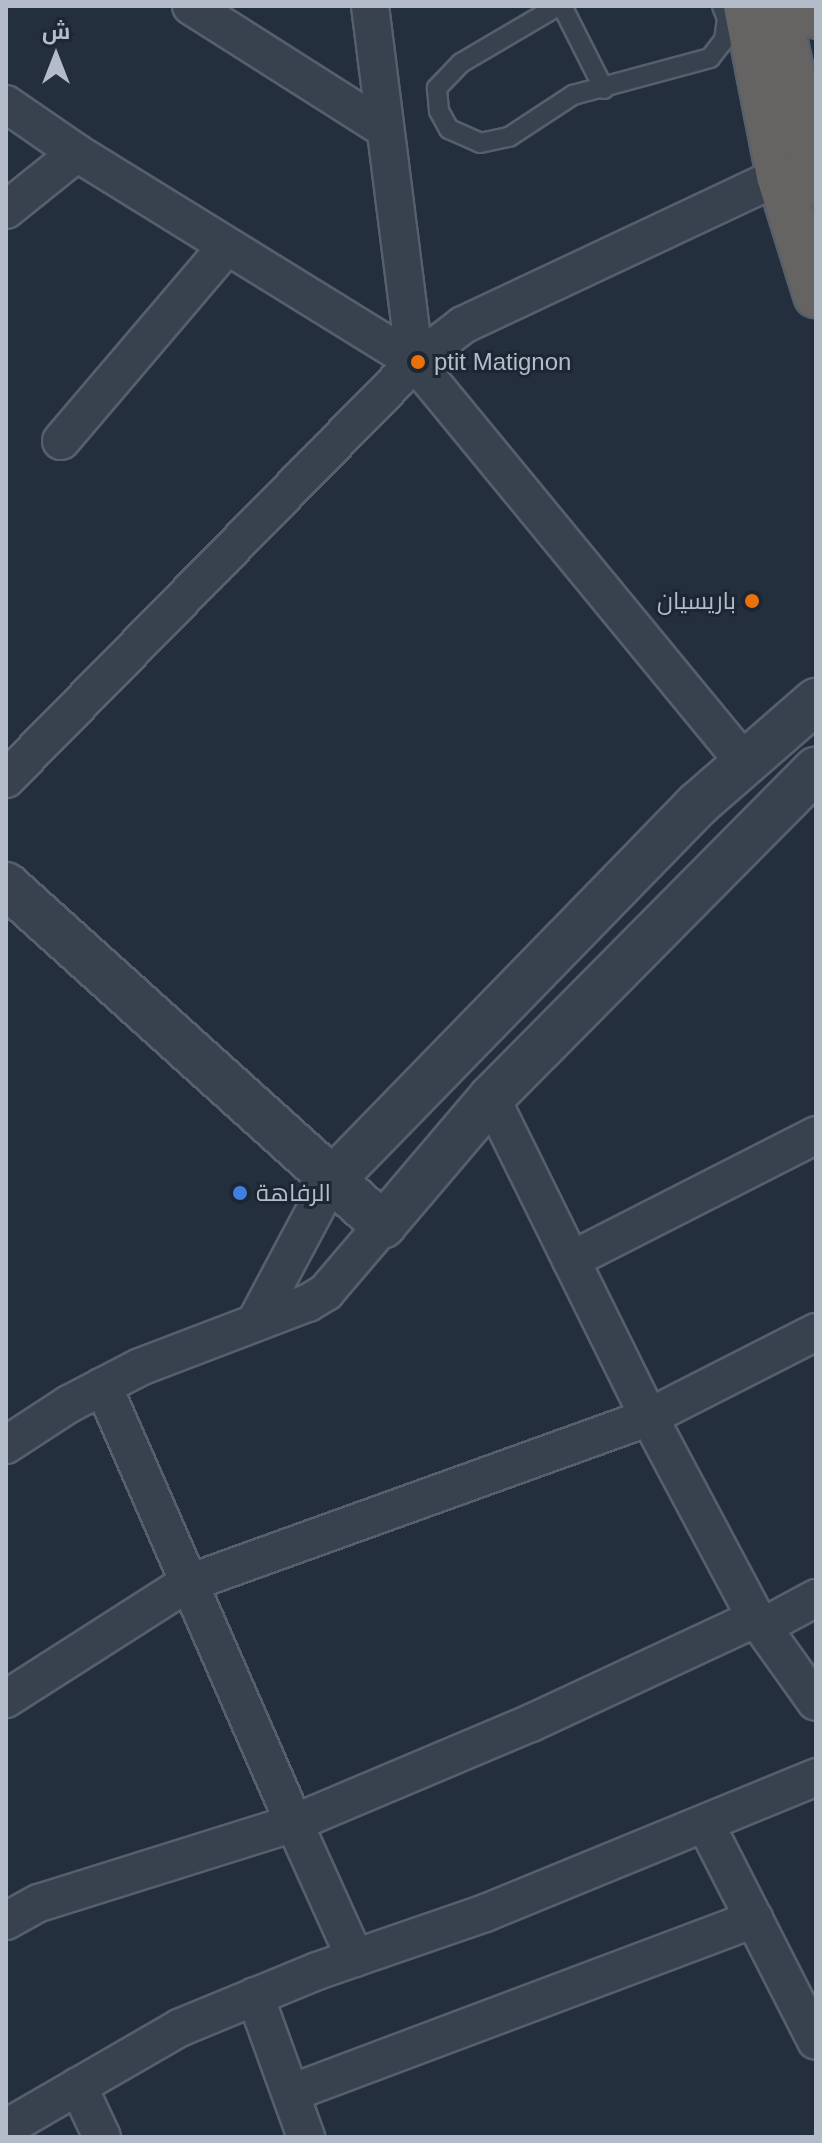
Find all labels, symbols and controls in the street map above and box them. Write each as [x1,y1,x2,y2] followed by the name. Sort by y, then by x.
[16,16,96,96] north arrow
[42,19,70,44] text: ش
[434,348,571,376] place label: ptit Matignon
[409,353,427,371] marker: ptit Matignon
[657,587,736,615] place label: باريسيان
[743,592,761,610] marker: باريسيان
[256,1179,331,1207] place label: الرفاهة
[231,1184,249,1202] marker: الرفاهة

